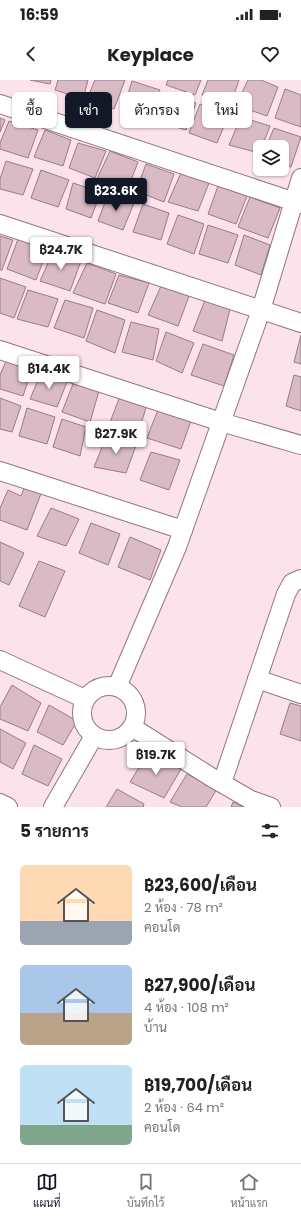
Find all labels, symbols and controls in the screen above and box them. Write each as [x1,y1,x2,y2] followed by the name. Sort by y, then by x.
[20,4,58,25] text: 16:59
[107,42,194,67] text: Keyplace
[20,43,42,65] icon: back
[259,43,281,65] icon: heart
[12,92,57,128] chip: ซื้อ
[65,92,112,128] chip: เช่า
[120,92,194,128] chip: ตัวกรอง
[202,92,252,128] chip: ใหม่
[253,140,289,176] map controls
[253,140,289,176] button: layers
[83,178,149,212] pin: ฿23.6K
[94,181,138,200] text: ฿23.6K
[28,237,94,271] pin: ฿24.7K
[39,240,83,259] text: ฿24.7K
[16,356,82,390] pin: ฿14.4K
[27,359,71,378] text: ฿14.4K
[83,421,149,455] pin: ฿27.9K
[95,424,137,443] text: ฿27.9K
[123,742,189,776] pin: ฿19.7K
[136,745,176,764] text: ฿19.7K
[20,819,89,843] text: 5 รายการ
[259,820,281,842] icon: filters
[144,873,257,897] text: ฿23,600/เดือน
[52,881,100,929] icon: home
[144,898,223,917] text: 2 ห้อง · 78 m²
[144,918,180,937] text: คอนโด
[144,973,256,997] text: ฿27,900/เดือน
[52,981,100,1029] icon: home
[144,998,229,1017] text: 4 ห้อง · 108 m²
[144,1018,167,1037] text: บ้าน
[144,1073,252,1097] text: ฿19,700/เดือน
[52,1081,100,1129] icon: home
[144,1098,224,1117] text: 2 ห้อง · 64 m²
[144,1118,180,1137] text: คอนโด
[33,1171,61,1212] tab: แผนที่
[127,1171,164,1212] tab: บันทึกไว้
[231,1171,268,1212] tab: หน้าแรก

